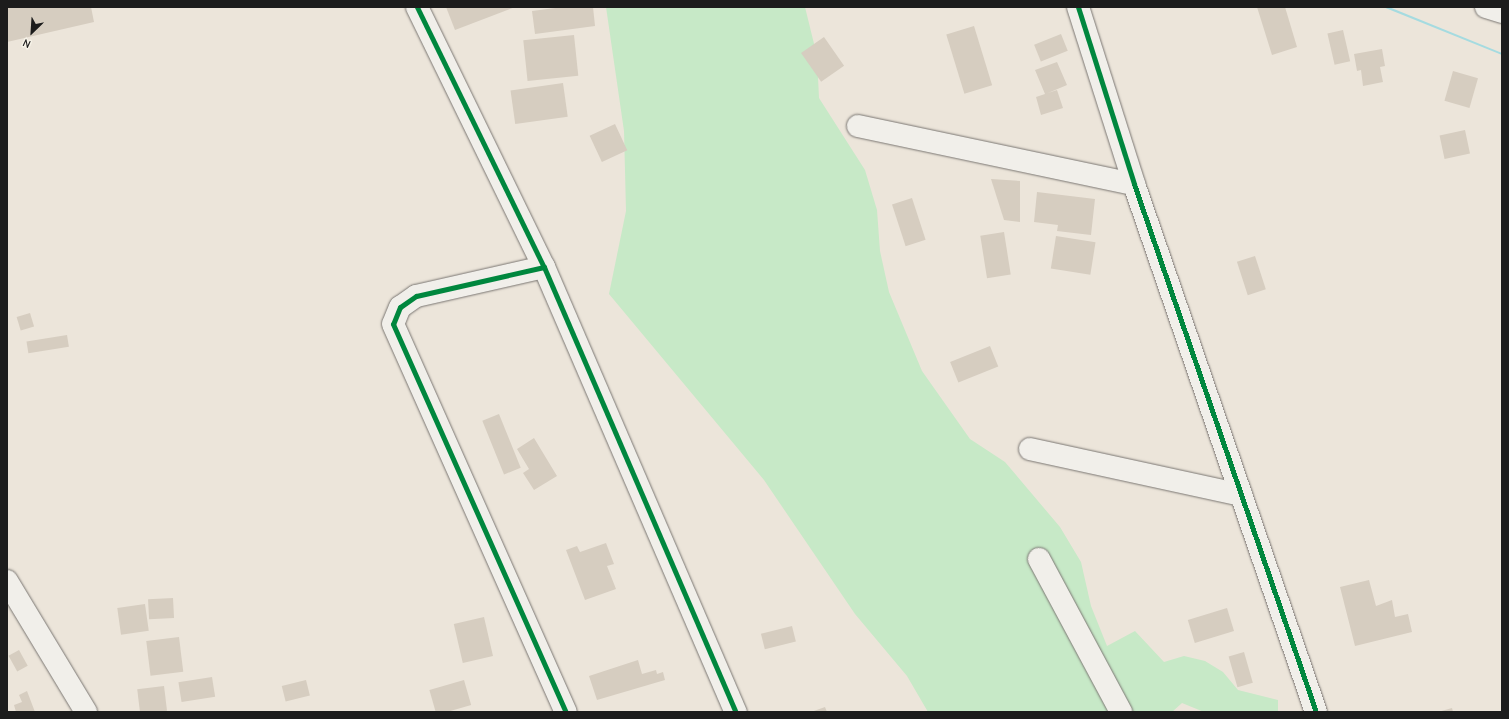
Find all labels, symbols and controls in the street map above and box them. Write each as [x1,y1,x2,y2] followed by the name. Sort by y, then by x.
[12,12,52,52] north arrow
[21,36,33,51] text: N

